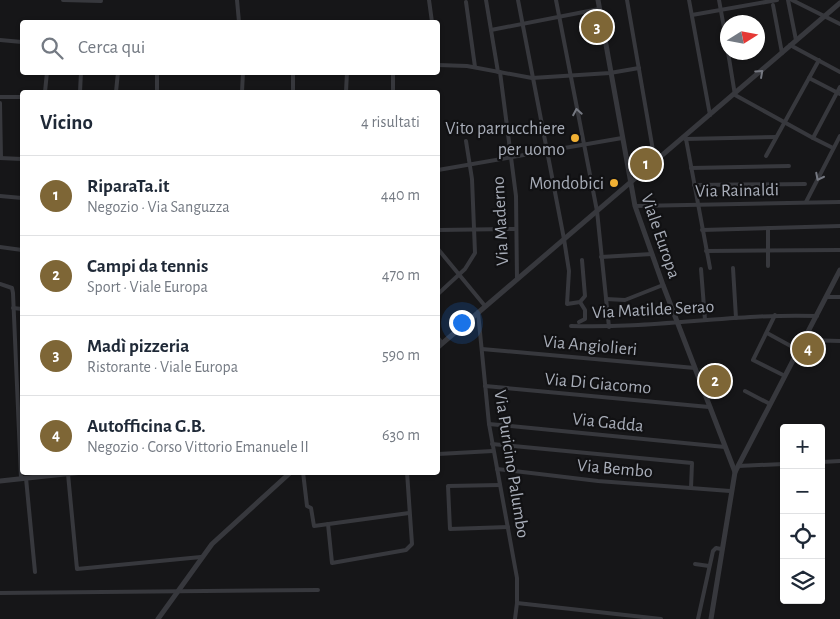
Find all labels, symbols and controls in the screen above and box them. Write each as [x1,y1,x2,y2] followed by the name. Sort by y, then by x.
[581,8,613,46] pin: 3
[720,15,765,60] north arrow
[20,20,440,75] search box
[38,34,66,62] icon: search
[78,38,145,57] text: Cerca qui
[754,69,763,78] one-way arrow
[573,108,583,116] one-way arrow
[40,112,93,133] text: Vicino
[361,114,420,130] text: 4 risultati
[445,120,565,159] place label: Vito parrucchiere per uomo
[569,132,581,144] marker: Vito parrucchiere per uomo
[630,145,662,183] pin: 1
[815,171,825,180] one-way arrow
[529,175,604,193] place label: Mondobici
[490,176,512,266] street label: Via Maderno
[87,177,169,196] text: RiparaTa.it
[608,177,620,189] marker: Mondobici
[695,181,779,201] street label: Via Rainaldi
[53,187,59,203] text: 1
[381,187,420,203] text: 440 m
[637,192,683,281] street label: Viale Europa
[87,199,230,215] text: Negozio · Via Sanguzza
[87,257,208,276] text: Campi da tennis
[52,267,60,283] text: 2
[382,267,420,283] text: 470 m
[87,279,208,295] text: Sport · Viale Europa
[591,298,715,322] street label: Via Matilde Serao
[449,310,475,336] your location
[792,330,824,368] pin: 4
[542,333,638,359] street label: Via Angiolieri
[87,337,189,356] text: Madì pizzeria
[53,347,59,363] text: 3
[382,347,420,363] text: 590 m
[87,359,238,375] text: Ristorante · Viale Europa
[699,362,731,400] pin: 2
[544,370,652,398] street label: Via Di Giacomo
[490,389,532,540] street label: Via Puricino Palumbo
[571,410,644,436] street label: Via Gadda
[87,417,206,436] text: Autofficina G.B.
[780,424,825,604] map controls
[780,424,825,469] button: +
[52,427,60,443] text: 4
[382,427,420,443] text: 630 m
[87,439,309,455] text: Negozio · Corso Vittorio Emanuele II
[576,457,654,481] street label: Via Bembo
[780,469,825,514] button: −
[780,514,825,559] button: locate
[780,559,825,604] button: layers

